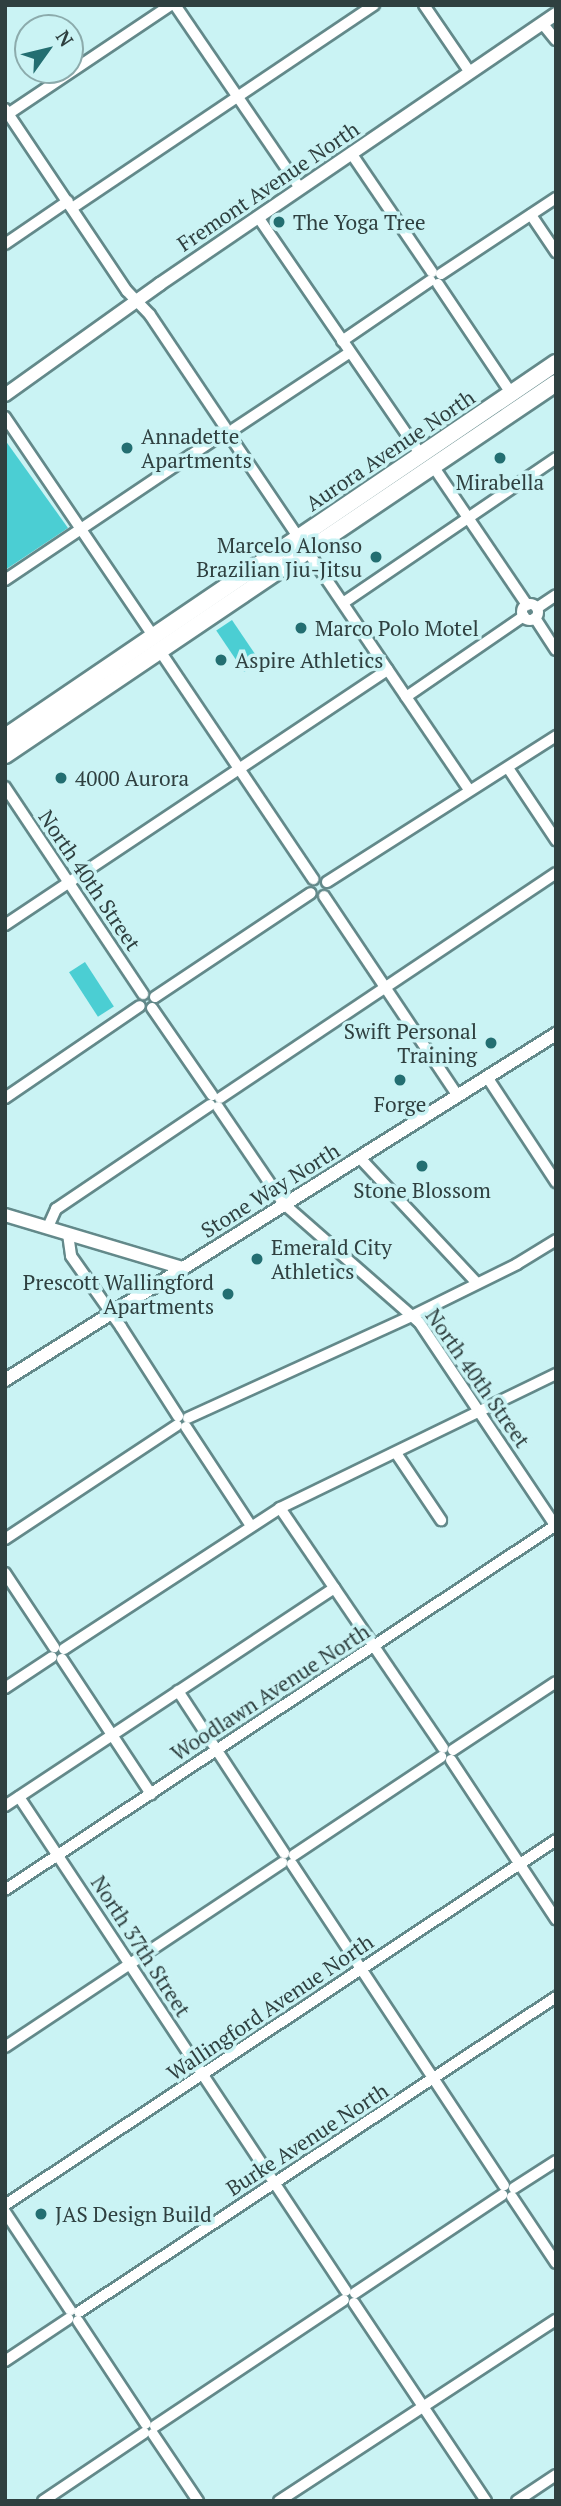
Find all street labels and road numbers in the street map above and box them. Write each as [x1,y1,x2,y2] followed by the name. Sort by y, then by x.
[172,116,364,256] street label: Fremont Avenue North
[301,384,479,516] street label: Aurora Avenue North
[34,805,146,955] street label: North 40th Street
[196,1137,344,1243] street label: Stone Way North
[421,1304,535,1452] street label: North 40th Street
[166,1618,374,1766] street label: Woodlawn Avenue North
[86,1871,196,2021] street label: North 37th Street
[162,1928,378,2086] street label: Wallingford Avenue North
[221,2077,393,2201] street label: Burke Avenue North

